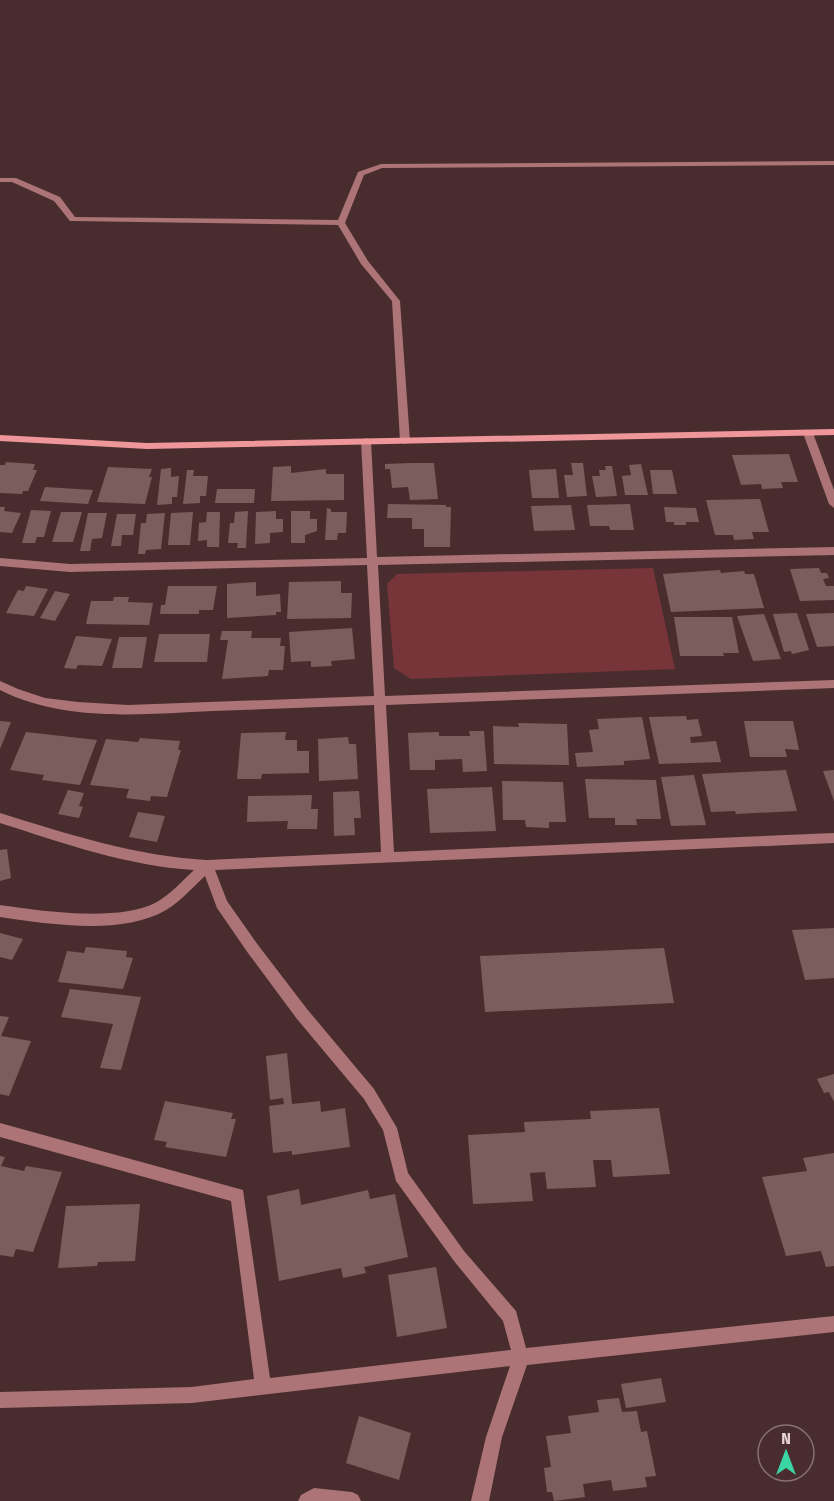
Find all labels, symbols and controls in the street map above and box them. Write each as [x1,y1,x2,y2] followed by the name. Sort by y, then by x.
[756,1423,816,1483] north arrow
[781,1429,791,1448] text: N

